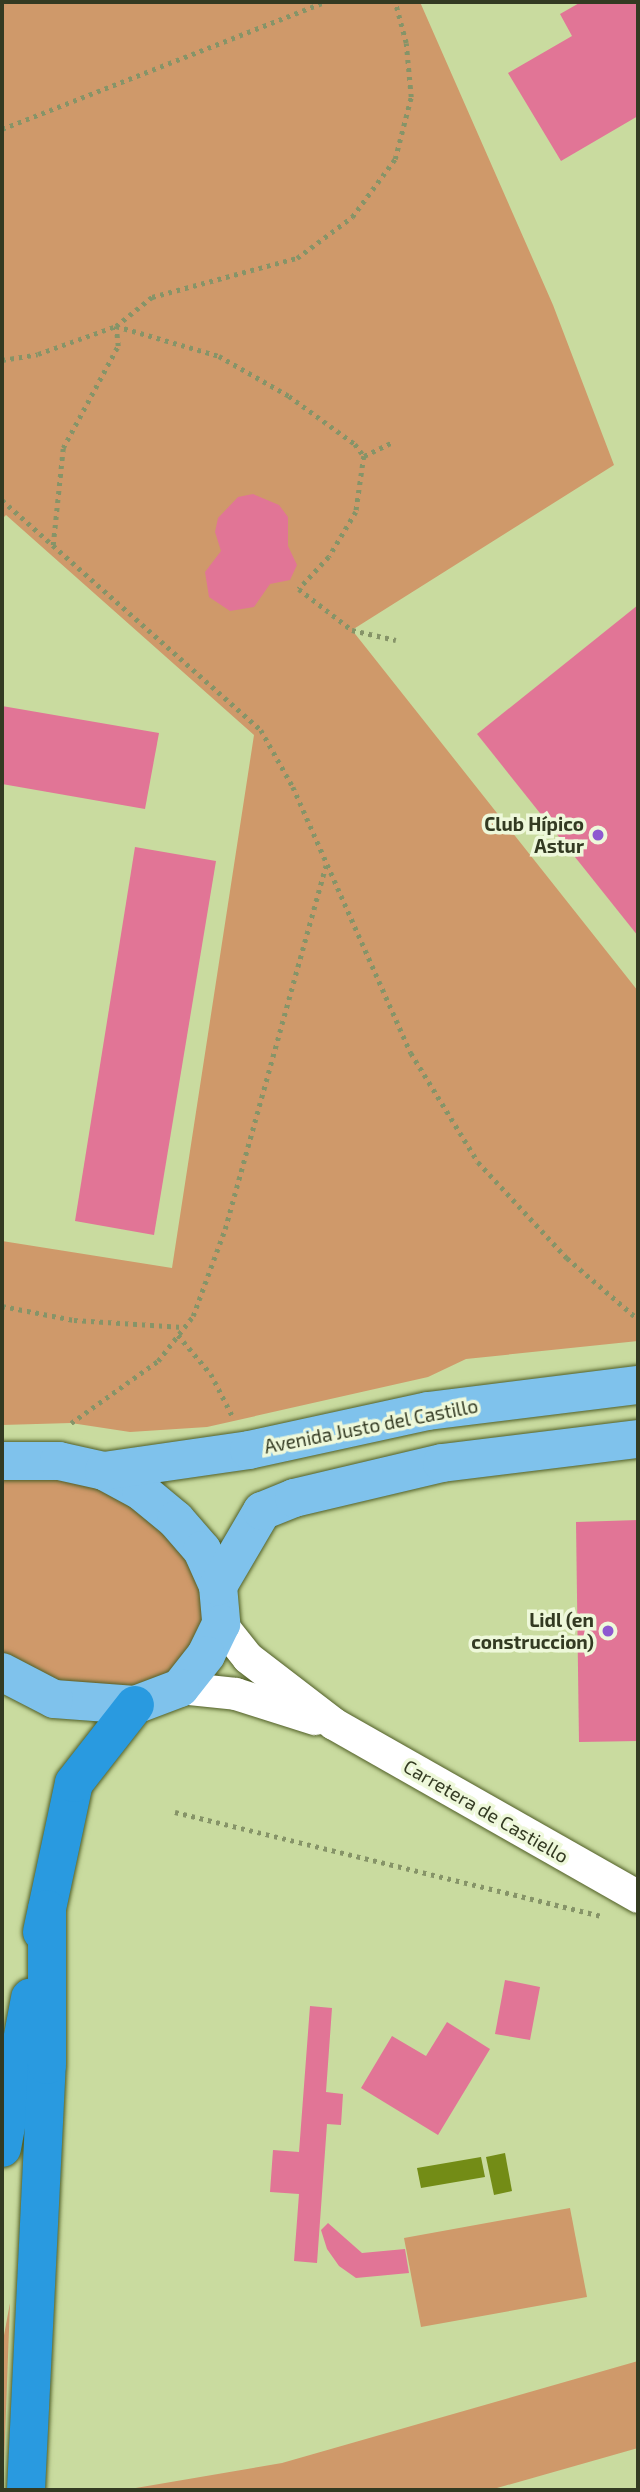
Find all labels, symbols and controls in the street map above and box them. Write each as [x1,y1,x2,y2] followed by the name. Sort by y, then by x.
[484,813,584,857] place label: Club Hípico Astur
[590,827,606,843] marker: Club Hípico Astur
[262,1394,480,1458] street label: Avenida Justo del Castillo
[471,1609,594,1653] place label: Lidl (en construccion)
[600,1623,616,1639] marker: Lidl (en construccion)
[399,1754,573,1868] street label: Carretera de Castiello

